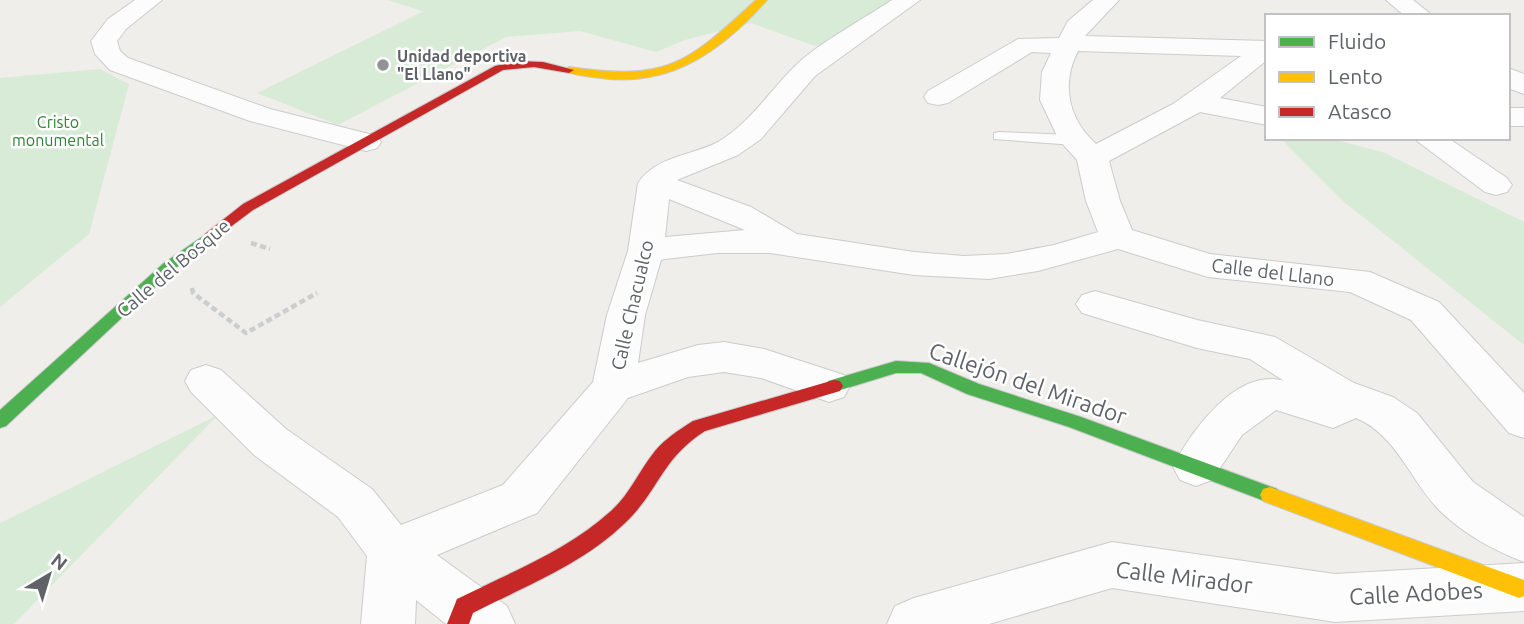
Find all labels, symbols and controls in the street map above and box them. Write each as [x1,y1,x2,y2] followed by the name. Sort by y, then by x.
[1265,14,1510,140] legend
[1328,29,1386,53] text: Fluido
[397,47,527,83] place label: Unidad deportiva "El Llano"
[375,57,391,73] marker: Unidad deportiva "El Llano"
[1328,64,1383,88] text: Lento
[1328,99,1392,123] text: Atasco
[12,113,104,149] park label: Cristo monumental
[112,214,234,322] street label: Calle del Bosque
[606,238,658,372] street label: Calle Chacualco
[1210,254,1336,290] street label: Calle del Llano
[926,337,1130,429] street label: Callejón del Mirador
[14,540,84,610] north arrow
[47,549,72,575] text: N
[1114,556,1254,598] street label: Calle Mirador
[1348,577,1484,609] street label: Calle Adobes

